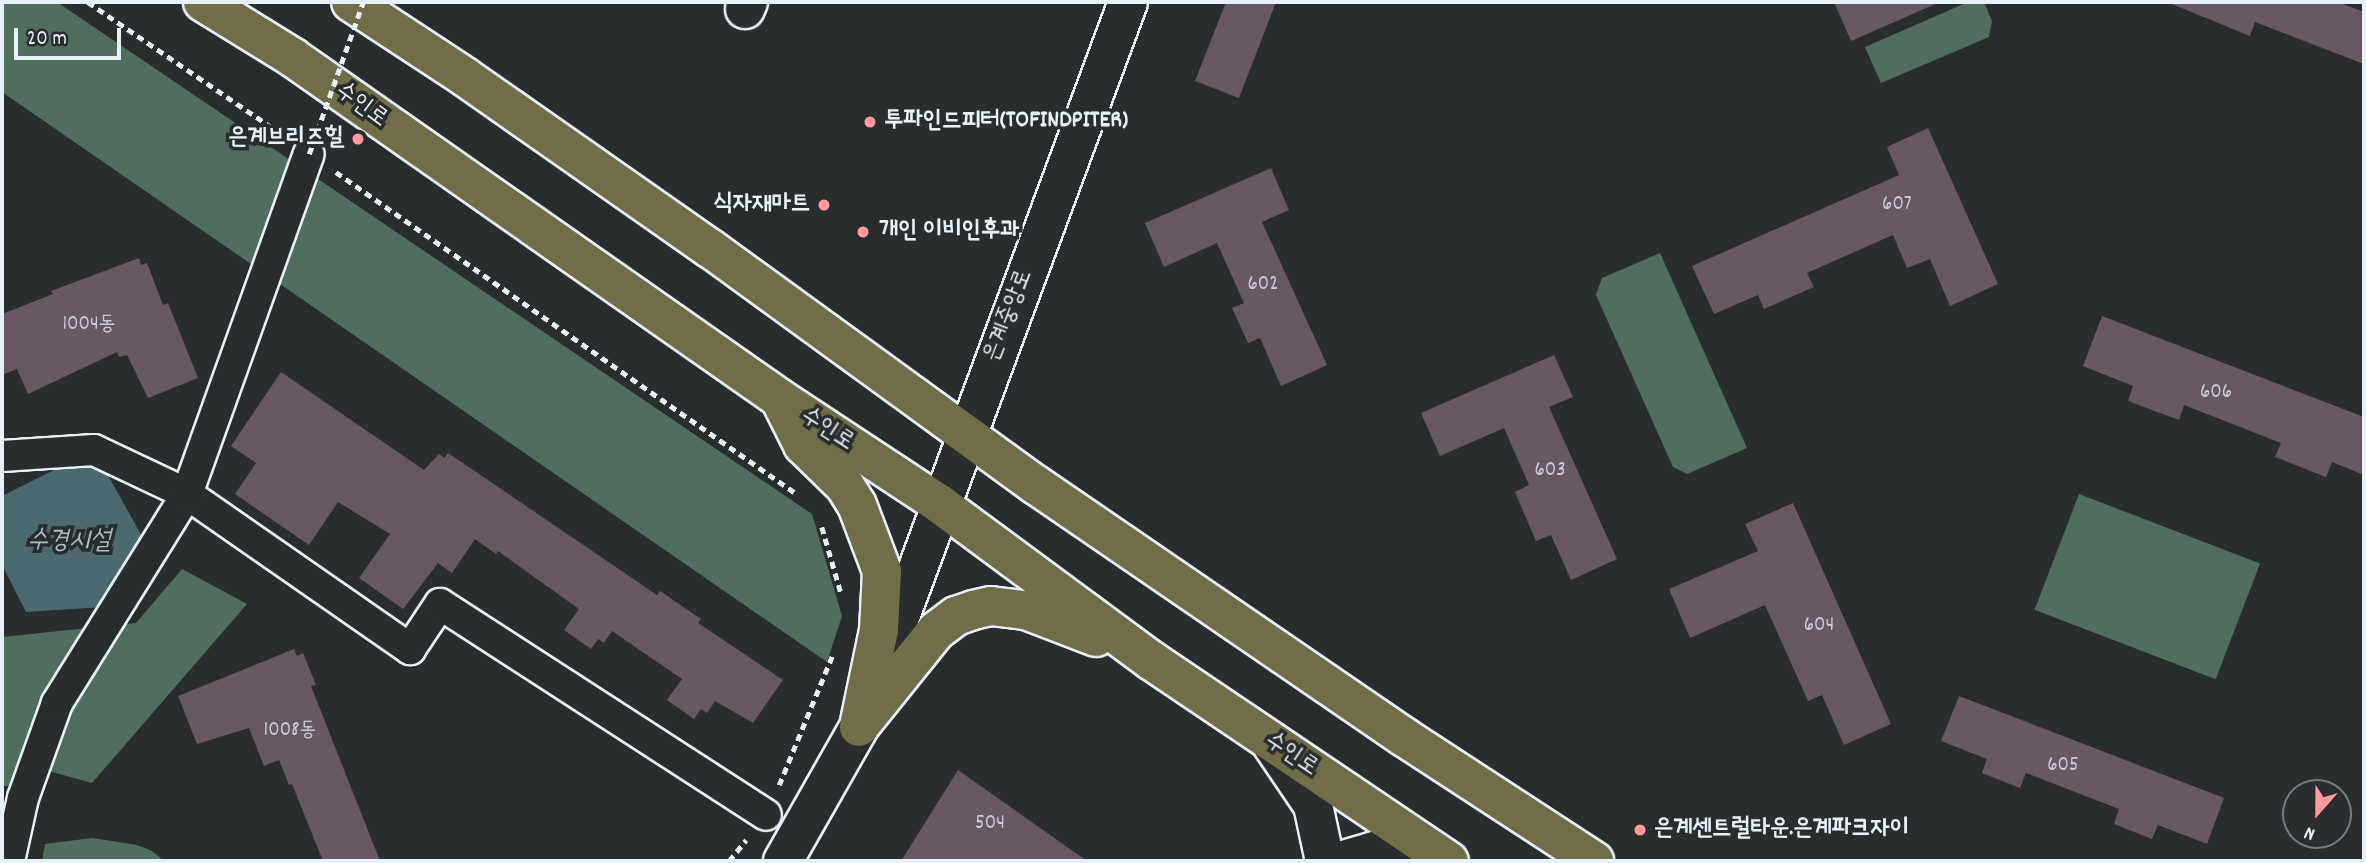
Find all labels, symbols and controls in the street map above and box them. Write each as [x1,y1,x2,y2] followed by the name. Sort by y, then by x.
[18,14,124,58] scale bar
[27,25,67,55] text: 20 m
[329,77,393,135] street label: 수인로
[884,108,1128,136] place label: 투파인드피터(TOFINDPITER)
[862,114,878,130] marker: 투파인드피터(TOFINDPITER)
[228,125,344,153] place label: 은계브리즈힐
[350,131,366,147] marker: 은계브리즈힐
[713,191,810,219] place label: 식자재마트
[1882,192,1912,218] house number: 607
[816,197,832,213] marker: 식자재마트
[879,218,1020,246] place label: 개인 이비인후과
[853,222,873,242] marker: 개인 이비인후과
[978,266,1040,366] street label: 은계중앙로
[1248,272,1278,298] house number: 602
[62,312,116,338] house number: 1004동
[2200,380,2232,406] house number: 606
[795,402,859,458] street label: 수인로
[1534,458,1566,484] house number: 603
[27,526,111,558] water label: 수경시설
[1804,613,1834,639] house number: 604
[264,718,316,744] house number: 1008동
[1259,727,1323,783] street label: 수인로
[2047,753,2079,779] house number: 605
[2282,779,2352,849] north arrow
[975,811,1005,837] house number: 504
[1654,816,1909,844] place label: 은계센트럴타운.은계파크자이
[2301,818,2319,846] text: N
[1632,822,1648,838] marker: 은계센트럴타운.은계파크자이

